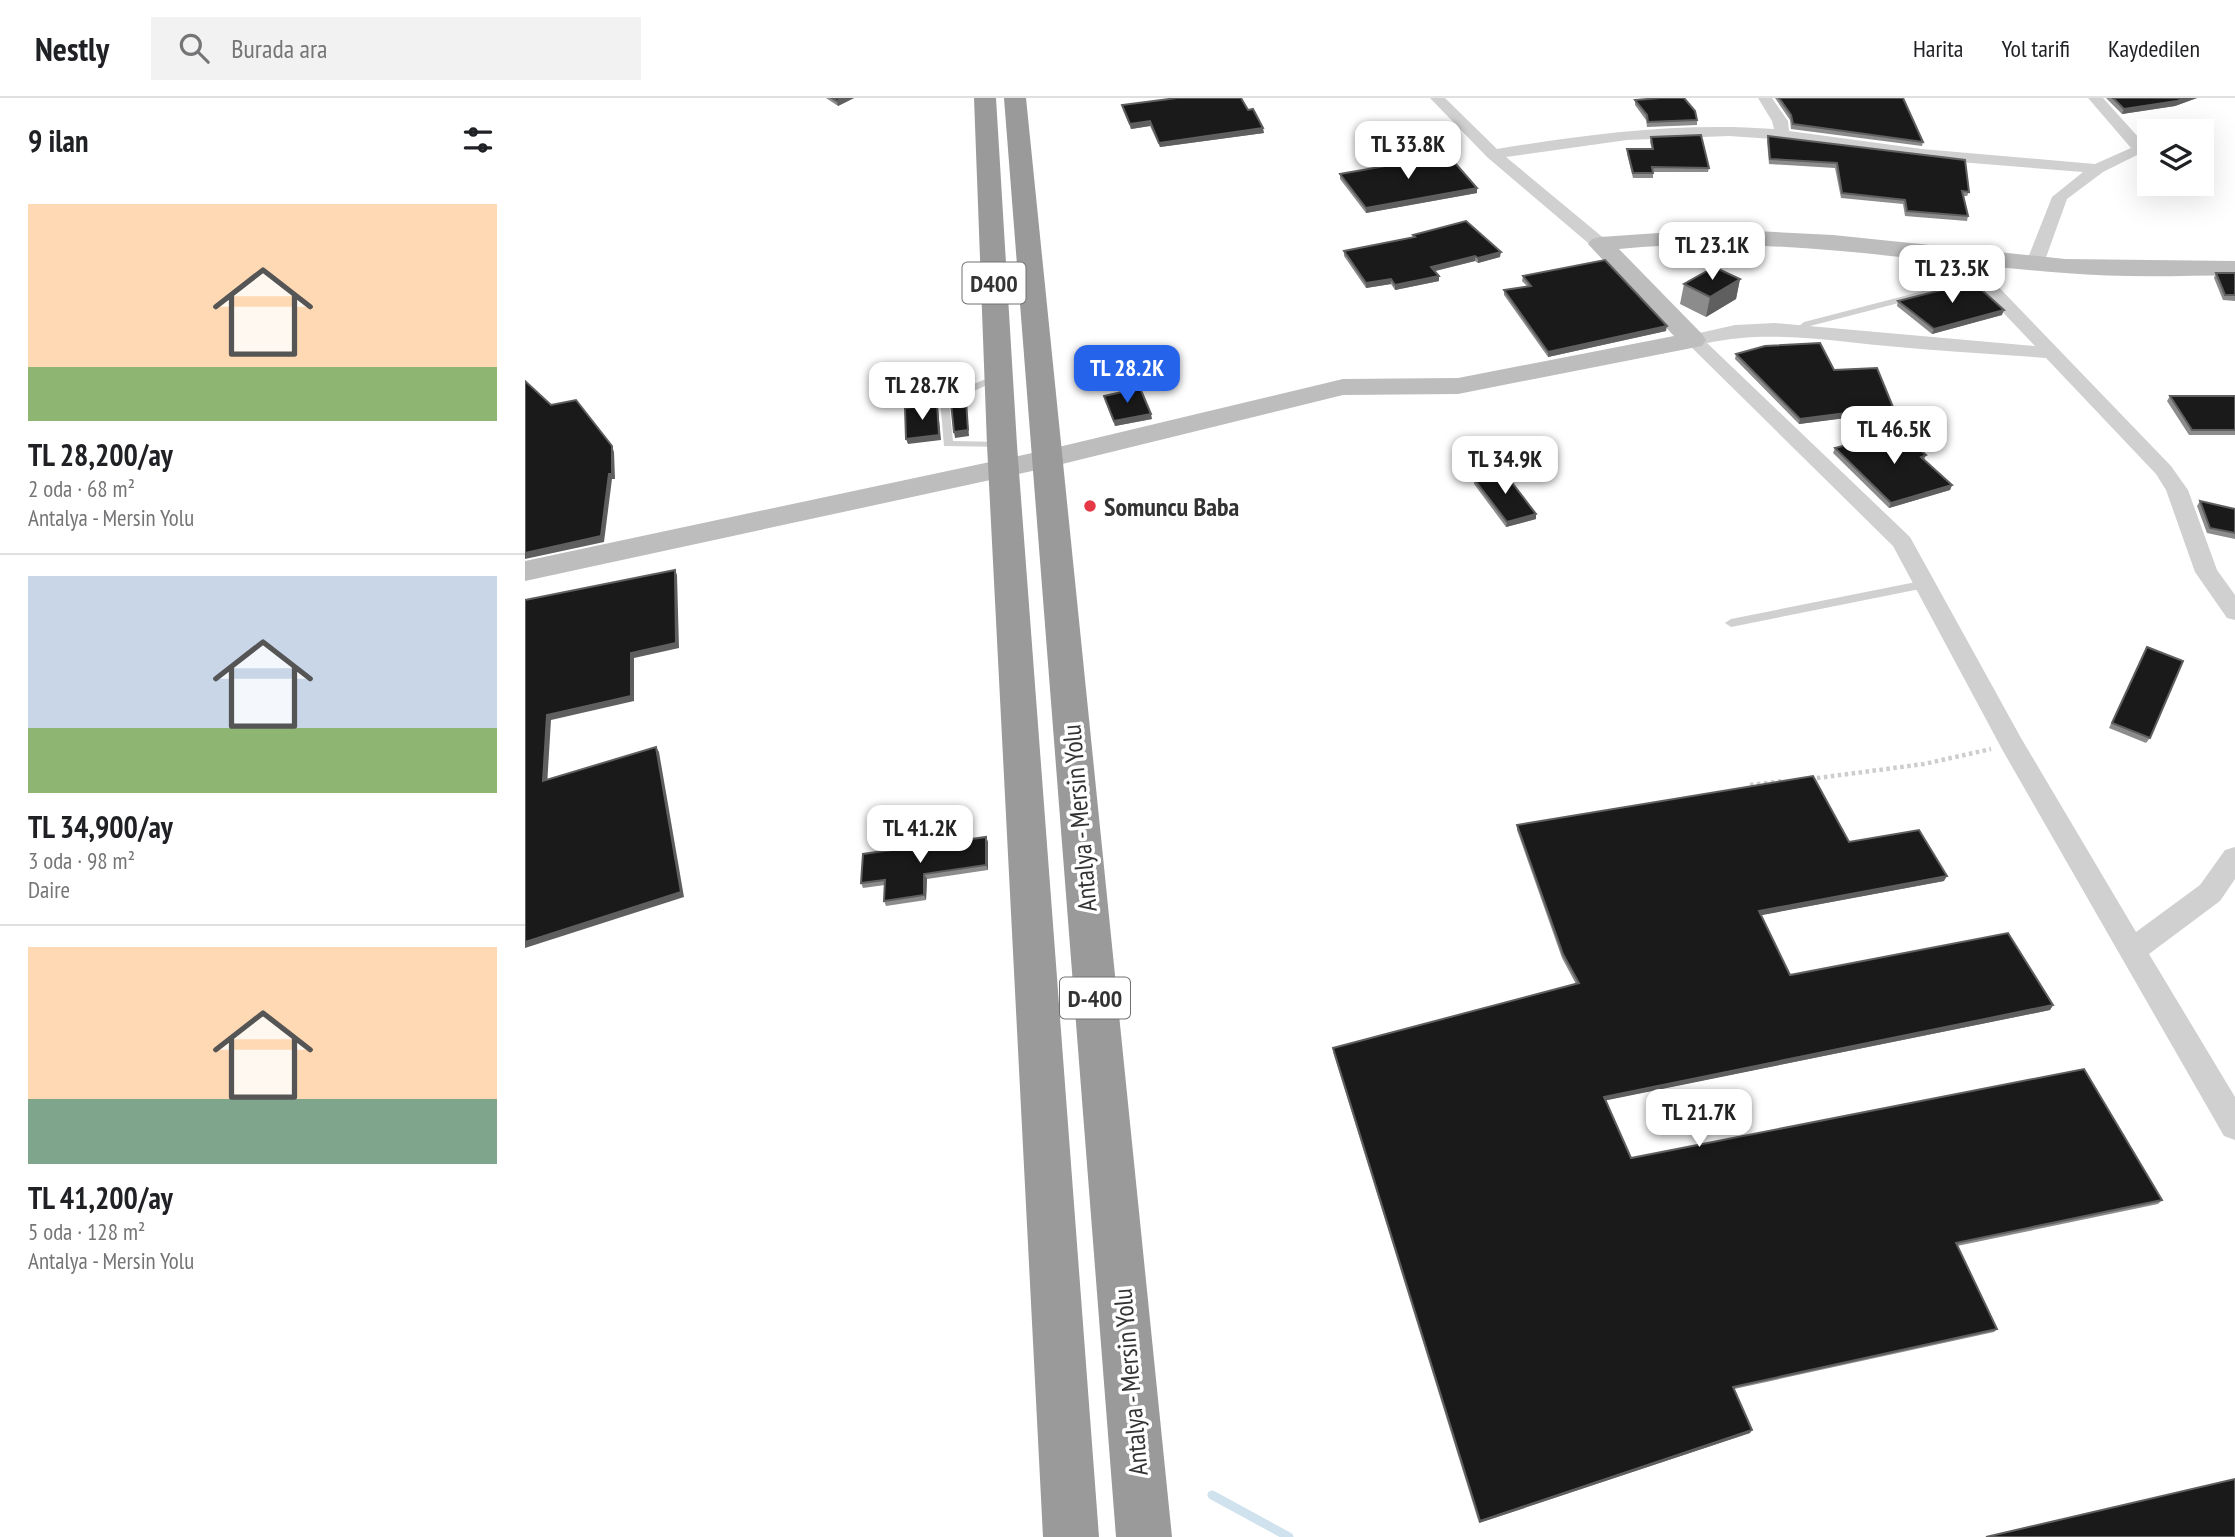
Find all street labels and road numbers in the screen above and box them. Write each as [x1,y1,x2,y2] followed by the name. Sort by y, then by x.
[963,262,1025,303] road number: D400
[1054,723,1104,913] street label: Antalya - Mersin Yolu
[1060,978,1130,1018] road number: D-400
[1105,1287,1155,1477] street label: Antalya - Mersin Yolu

